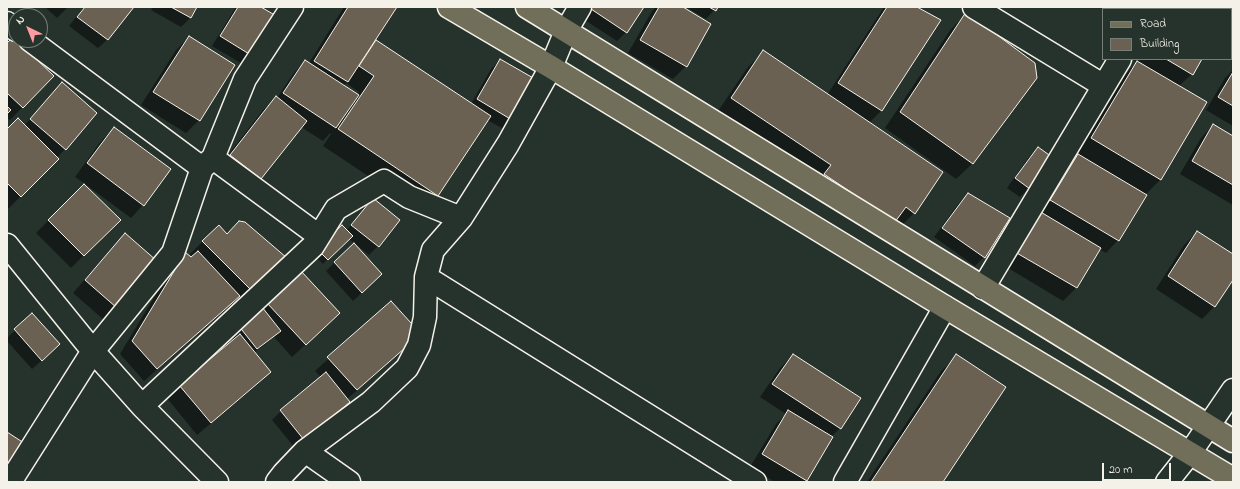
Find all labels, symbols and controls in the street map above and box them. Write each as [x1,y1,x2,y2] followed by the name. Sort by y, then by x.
[8,8,48,48] north arrow
[1102,8,1232,60] legend
[12,12,29,28] text: N
[1140,15,1166,33] text: Road
[1140,35,1179,53] text: Building
[1104,455,1173,481] scale bar
[1109,461,1132,479] text: 20 m

